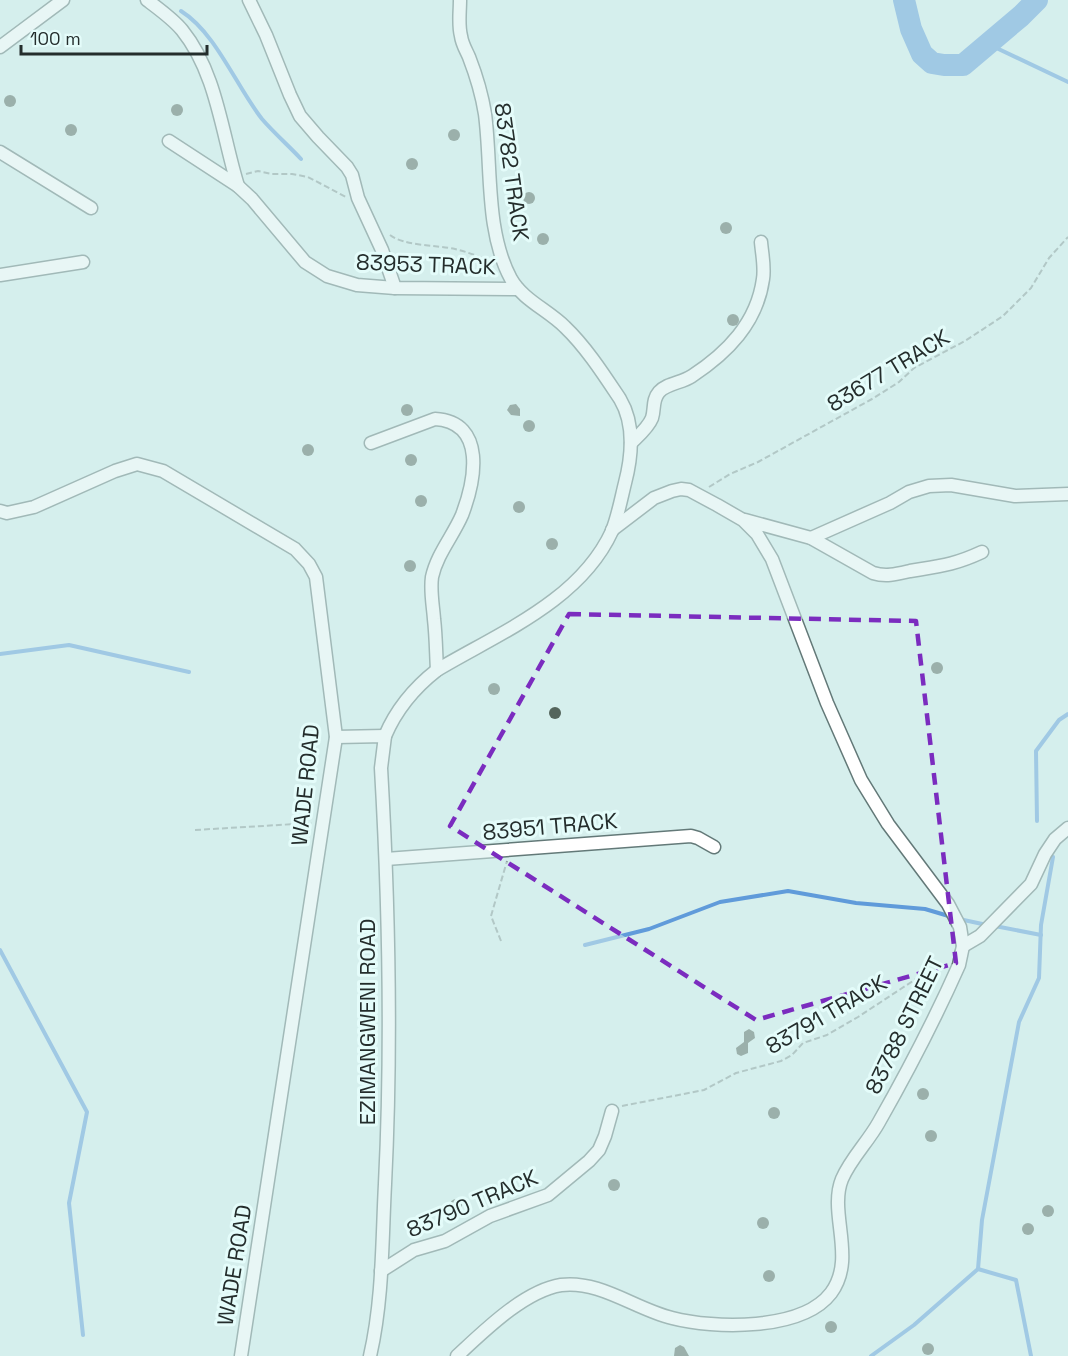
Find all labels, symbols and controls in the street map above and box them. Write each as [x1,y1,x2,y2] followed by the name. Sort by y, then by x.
[21,18,207,56] scale bar
[30,27,81,50] text: 100 m
[488,101,536,244] street label: 83782 TRACK
[356,248,497,280] street label: 83953 TRACK
[822,322,955,418] street label: 83677 TRACK
[285,723,325,847] street label: WADE ROAD
[481,806,619,846] street label: 83951 TRACK
[353,919,381,1125] street label: EZIMANGWENI ROAD
[859,952,949,1098] street label: 83788 STREET
[760,968,892,1060] street label: 83791 TRACK
[402,1163,542,1243] street label: 83790 TRACK
[211,1203,257,1327] street label: WADE ROAD

